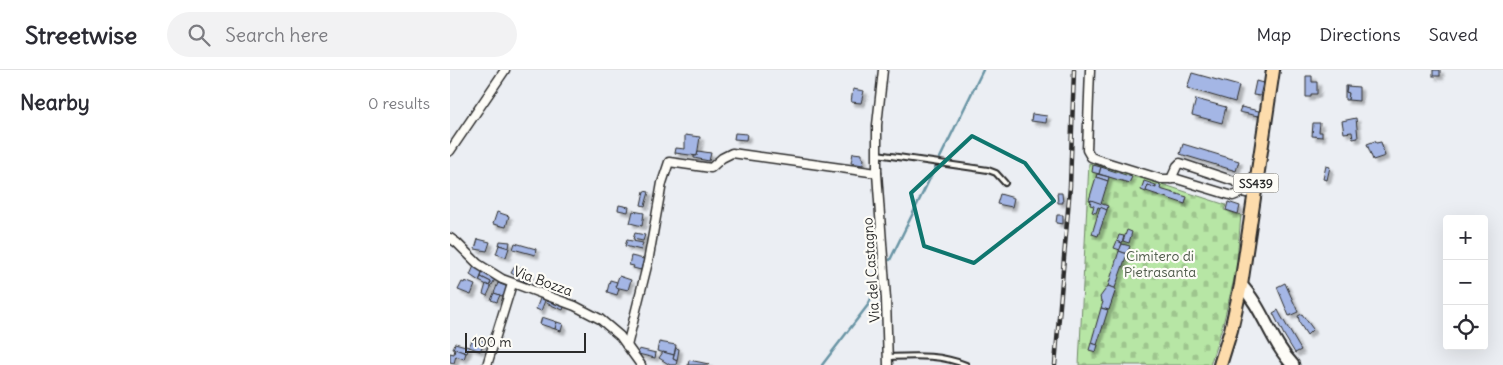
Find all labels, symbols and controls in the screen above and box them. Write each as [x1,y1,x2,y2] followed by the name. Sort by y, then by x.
[167,12,517,57] search box
[25,20,137,50] text: Streetwise
[185,21,213,49] icon: search
[225,23,328,47] text: Search here
[1256,23,1291,46] text: Map
[1319,23,1401,46] text: Directions
[1429,23,1478,46] text: Saved
[20,89,90,116] text: Nearby
[368,93,430,113] text: 0 results
[1234,174,1278,192] road number: SS439
[1443,215,1488,350] map controls
[1443,215,1488,260] button: +
[858,217,884,323] street label: Via del Castagno
[1124,247,1196,281] park label: Cimitero di Pietrasanta
[1443,260,1488,305] button: −
[511,262,575,300] street label: Via Bozza
[1443,305,1488,350] button: locate
[465,330,586,353] scale bar
[472,333,512,351] text: 100 m

